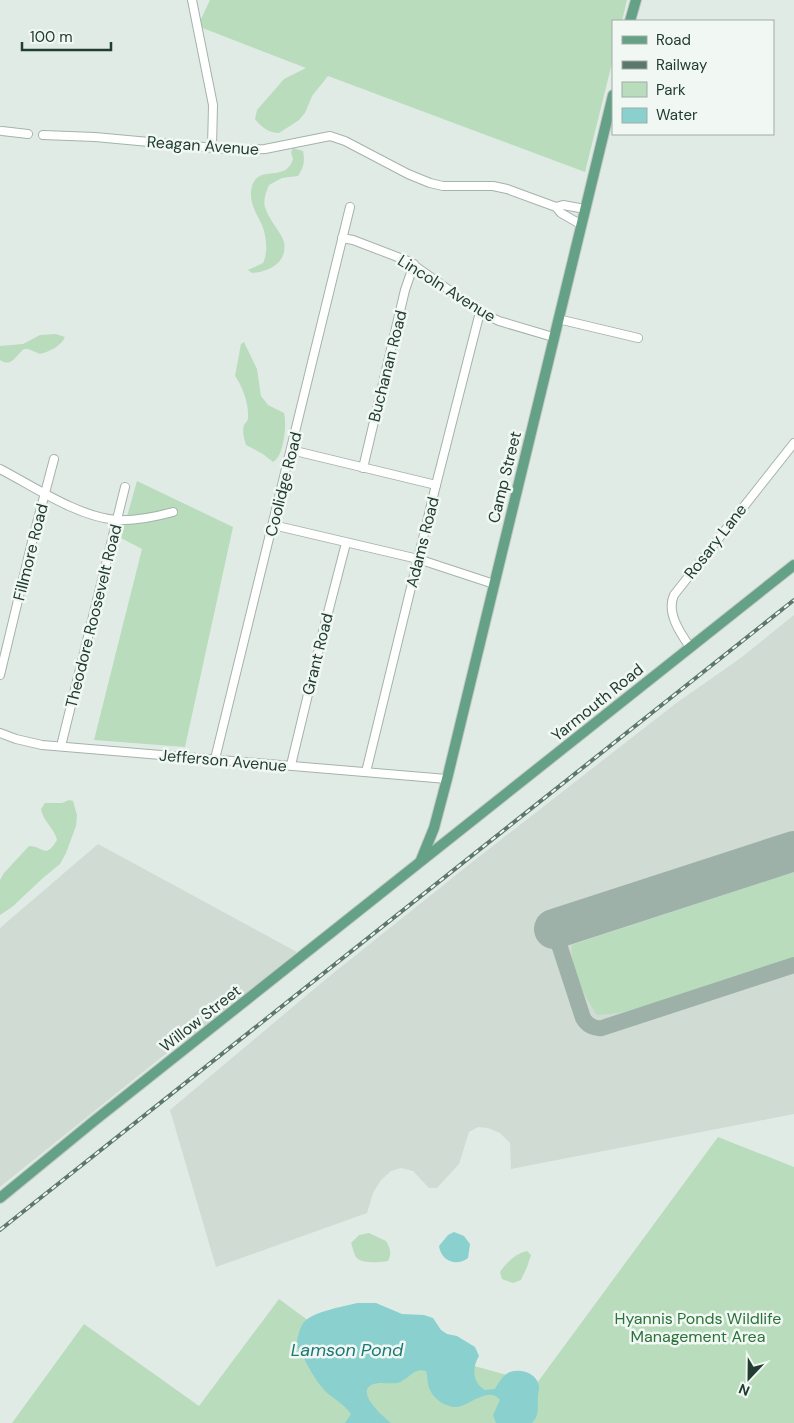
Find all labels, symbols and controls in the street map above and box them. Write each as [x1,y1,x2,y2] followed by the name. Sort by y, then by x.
[22,20,111,52] scale bar
[612,20,774,135] legend
[30,27,73,47] text: 100 m
[656,30,691,50] text: Road
[656,55,708,75] text: Railway
[656,80,686,100] text: Park
[656,105,698,125] text: Water
[146,131,260,160] street label: Reagan Avenue
[394,250,500,327] street label: Lincoln Avenue
[363,308,412,424] street label: Buchanan Road
[483,429,526,525] street label: Camp Street
[260,430,307,539] street label: Coolidge Road
[401,495,444,590] street label: Adams Road
[679,499,751,583] street label: Rosary Lane
[8,501,53,603] street label: Fillmore Road
[60,522,126,710] street label: Theodore Roosevelt Road
[297,611,338,697] street label: Grant Road
[547,659,648,746] street label: Yarmouth Road
[158,744,288,777] street label: Jefferson Avenue
[155,980,245,1057] street label: Willow Street
[615,1308,781,1347] park label: Hyannis Ponds Wildlife Management Area
[291,1338,404,1362] water label: Lamson Pond
[724,1353,774,1403] north arrow
[736,1380,752,1400] text: N

